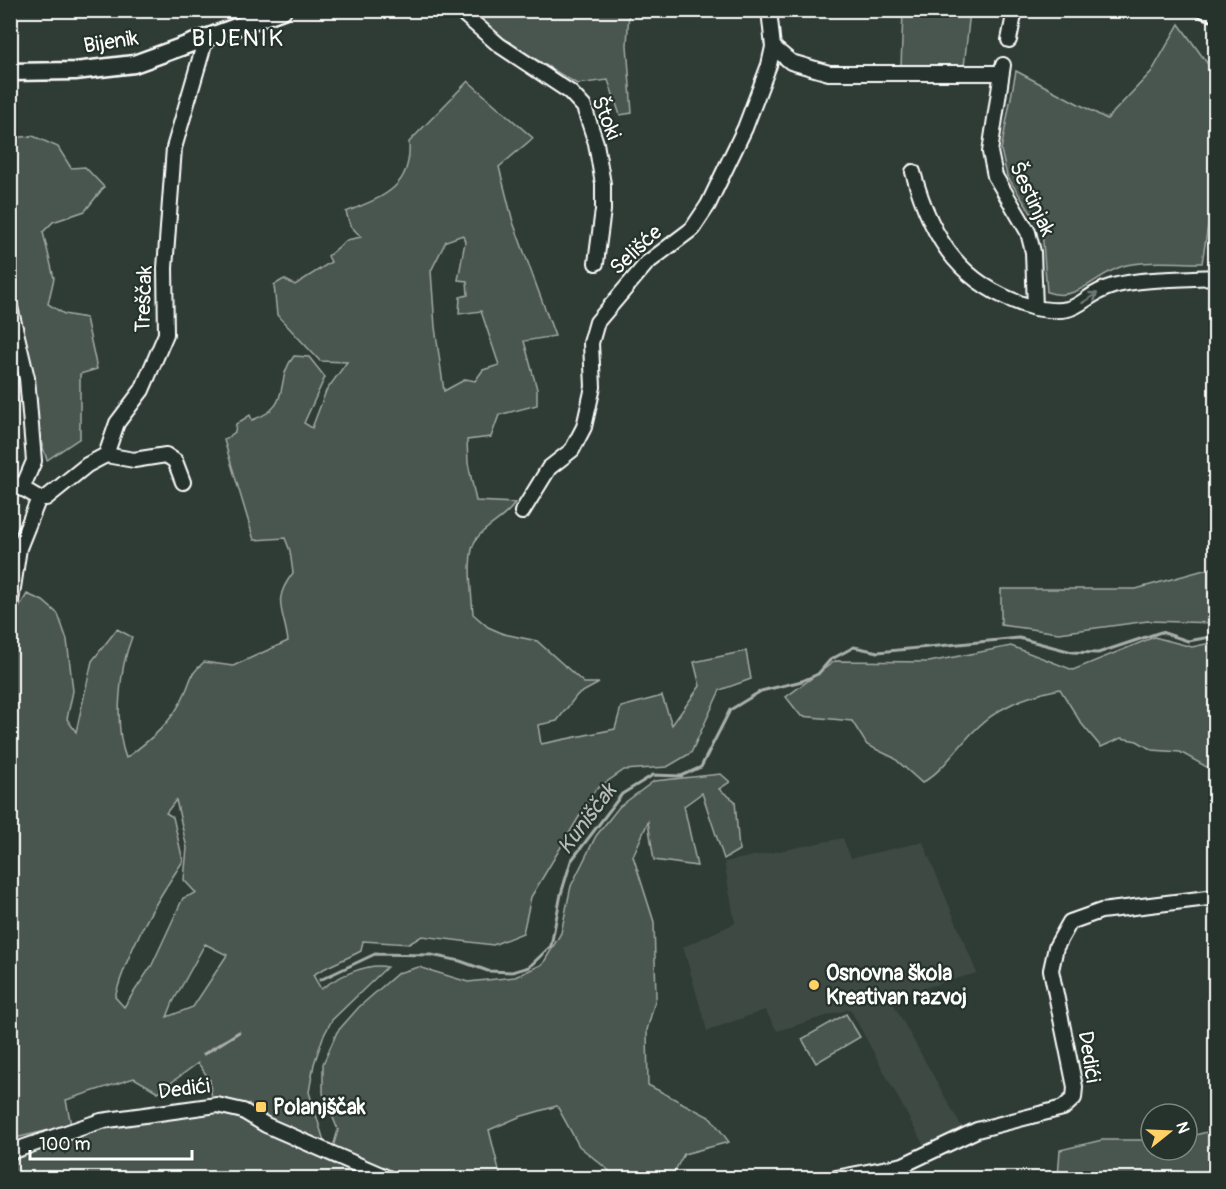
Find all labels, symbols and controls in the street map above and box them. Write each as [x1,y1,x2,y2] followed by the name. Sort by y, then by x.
[82,24,141,60] street label: Bijenik
[192,24,284,53] district label: BIJENIK
[585,92,628,144] street label: Štoki
[1003,157,1062,241] street label: Šestinjak
[604,219,668,281] street label: Selišće
[129,265,159,333] street label: Treščak
[1082,292,1099,305] one-way arrow
[551,777,624,860] water label: Kuniščak
[826,960,967,1011] place label: Osnovna škola Kreativan razvoj
[807,978,821,992] marker: Osnovna škola Kreativan razvoj
[1072,1029,1106,1085] street label: Dedići
[156,1072,212,1106] street label: Dedići
[273,1094,366,1121] place label: Polanjščak
[254,1100,268,1114] marker: Polanjščak
[1139,1102,1199,1162] north arrow
[1171,1119,1194,1136] text: N
[30,1123,192,1161] scale bar
[39,1133,91,1156] text: 100 m

